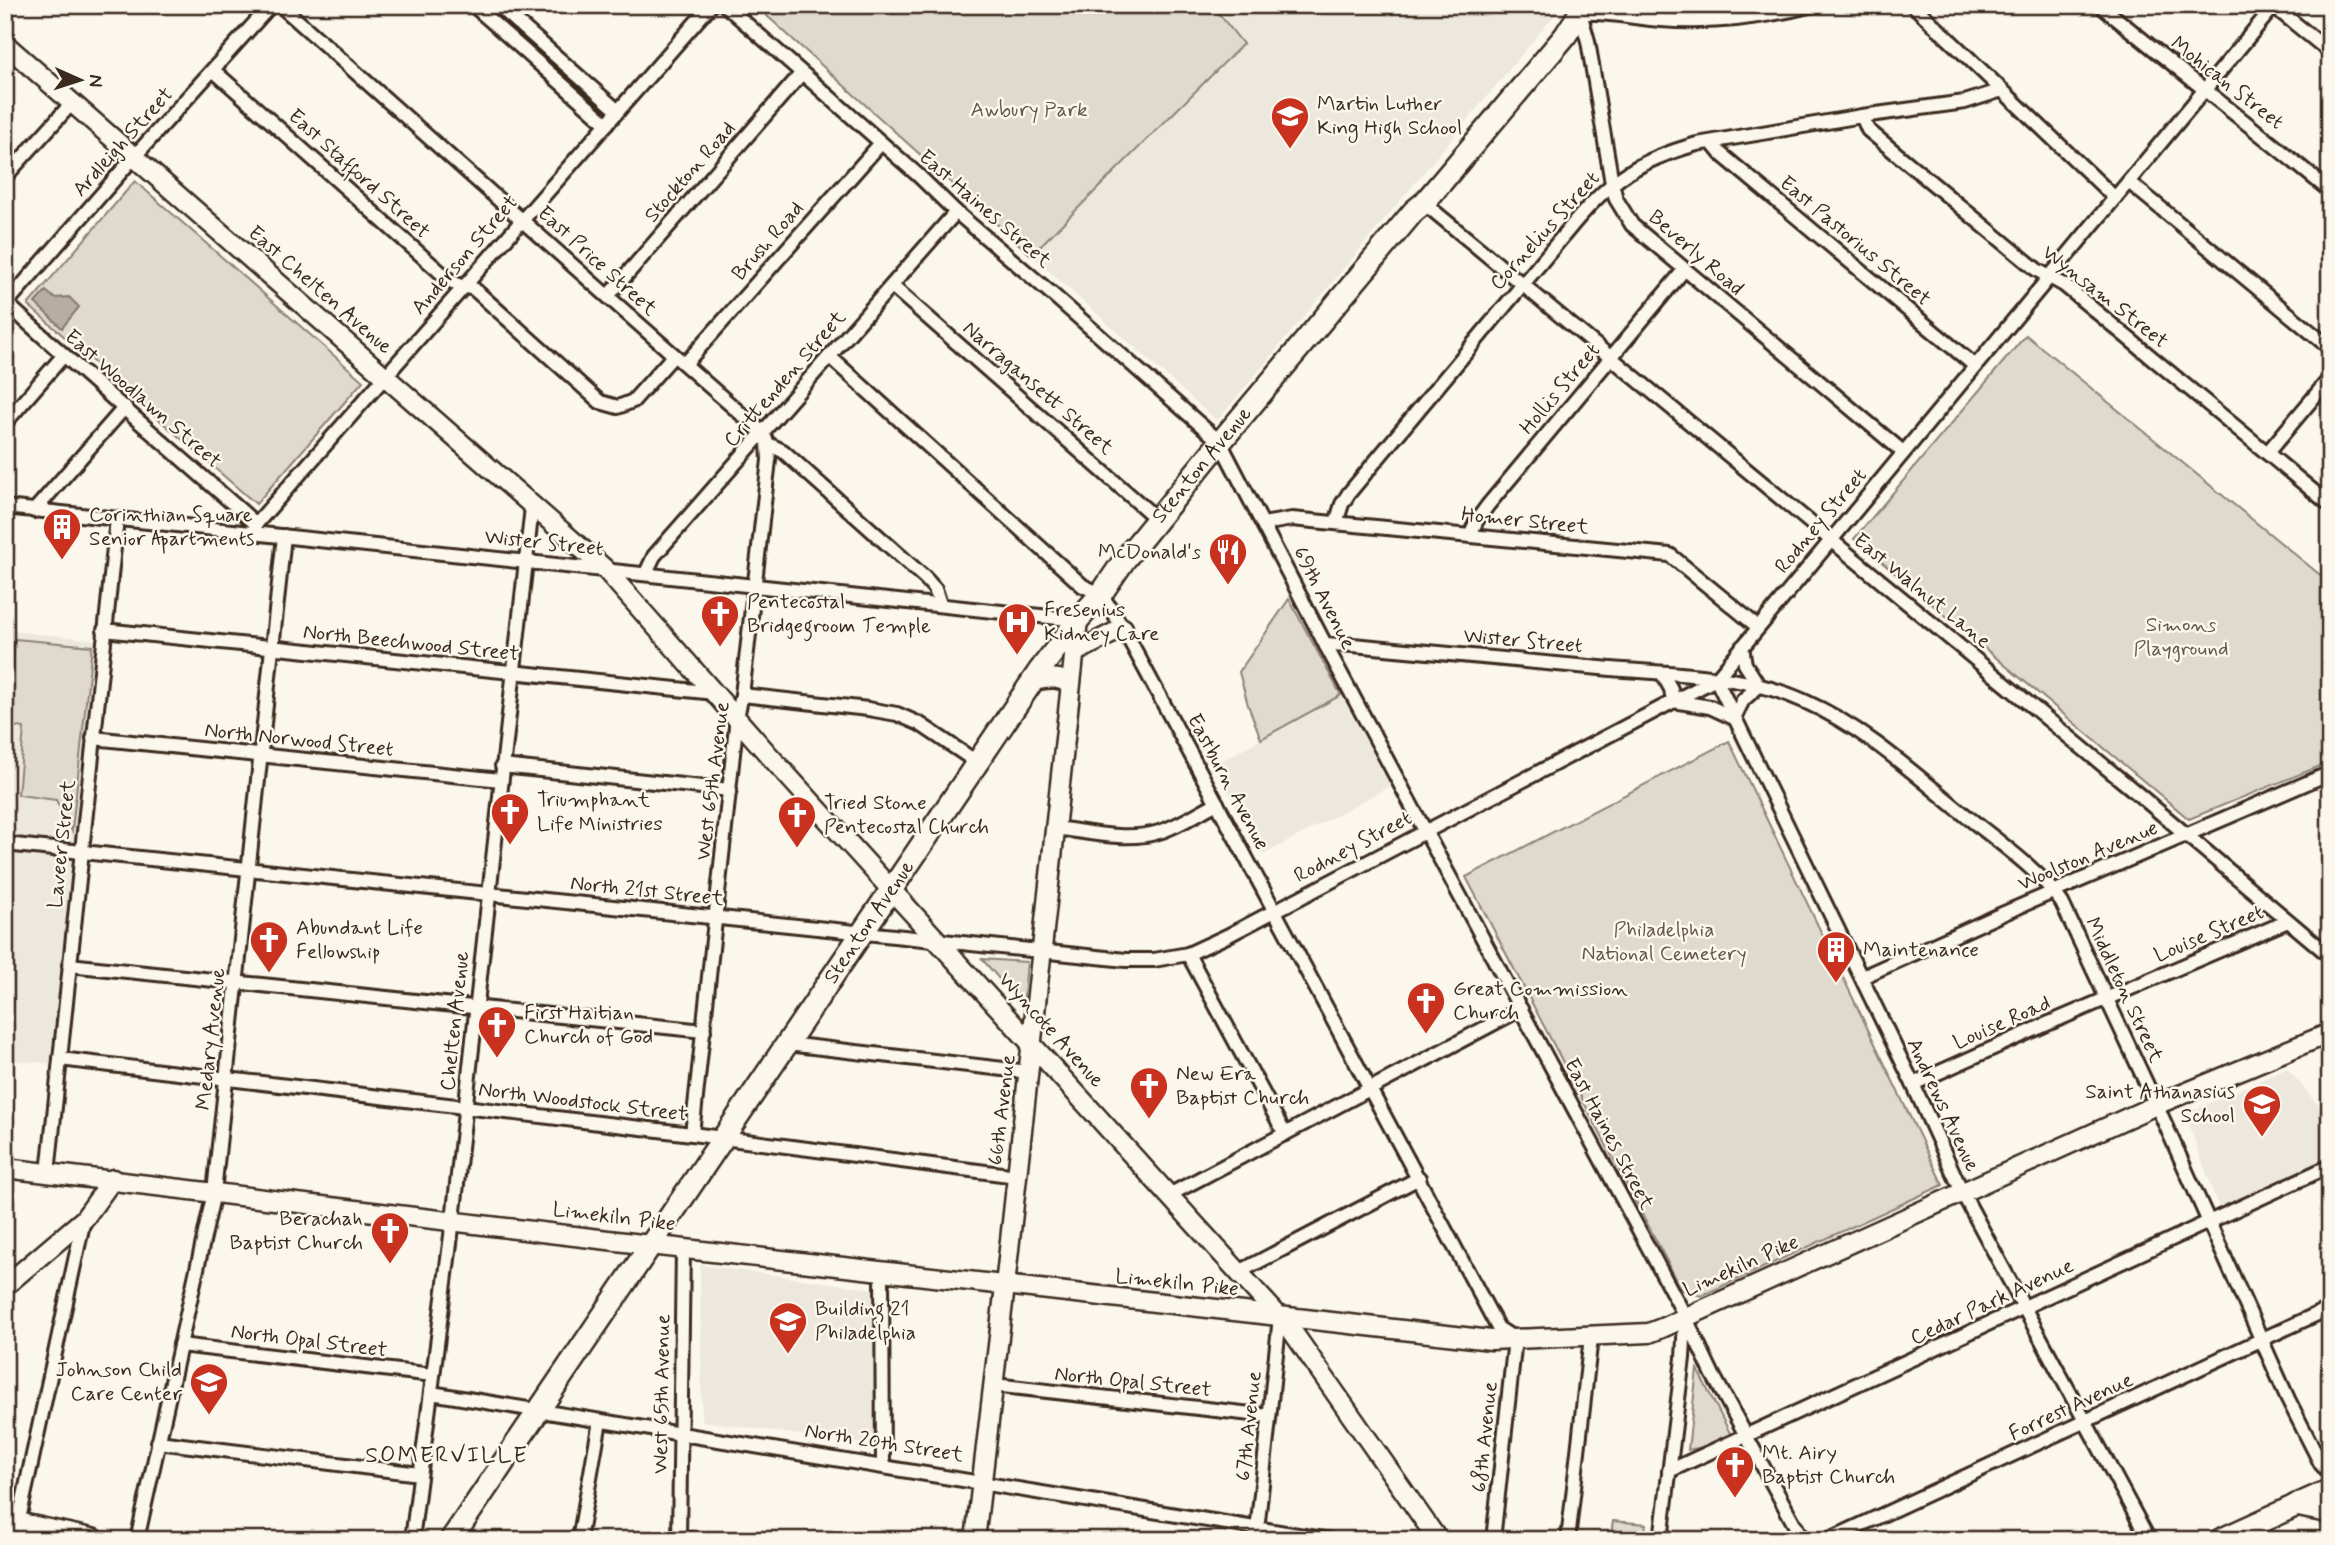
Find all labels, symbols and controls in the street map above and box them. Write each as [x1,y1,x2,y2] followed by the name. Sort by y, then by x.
[2165,30,2290,136] street label: Mohican Street
[46,46,116,116] north arrow
[83,74,108,88] text: N
[66,81,180,203] street label: Ardleigh Street
[1317,90,1462,144] place label: Martin Luther King High School
[1269,95,1311,150] school or university icon: Martin Luther King High School
[970,96,1088,124] park label: Awbury Park
[281,103,436,247] street label: East Stafford Street
[638,115,742,229] street label: Stockton Road
[912,143,1058,275] street label: East Haines Street
[1484,165,1606,297] street label: Cornelius Street
[1773,169,1937,313] street label: East Pastorius Street
[405,189,525,321] street label: Anderson Street
[726,195,810,287] street label: Brush Road
[531,200,663,323] street label: East Price Street
[1642,204,1750,302] street label: Beverly Road
[242,219,398,361] street label: East Chelten Avenue
[2036,239,2174,355] street label: Wynsam Street
[718,304,853,454] street label: Crittenden Street
[957,315,1120,462] street label: Narragansett Street
[59,323,227,475] street label: East Woodlawn Street
[1513,337,1607,441] street label: Hollis Street
[1145,401,1258,529] street label: Stenton Avenue
[1769,462,1874,580] street label: Rodney Street
[1460,500,1591,542] street label: Homer Street
[89,501,254,554] place label: Corinthian Square Senior Apartments
[41,506,83,561] building icon: Corinthian Square Senior Apartments
[483,523,605,563] street label: Wister Street
[1847,527,1997,655] street label: East Walnut Lane
[1207,531,1249,586] restaurant icon: McDonald's
[1098,538,1201,566] place label: McDonald's
[1286,542,1362,654] street label: 69th Avenue
[747,588,931,642] place label: Pentecostal Bridgegroom Temple
[699,593,741,648] church icon: Pentecostal Bridgegroom Temple
[1044,596,1159,648] place label: Fresenius Kidney Care
[996,601,1038,656] hospital icon: Fresenius Kidney Care
[2133,611,2229,663] park label: Simons Playground
[302,618,520,668] street label: North Beechwood Street
[1462,622,1584,660] street label: Wister Street
[689,700,737,862] street label: West 65th Avenue
[1180,709,1276,855] street label: Eastburn Avenue
[203,716,395,764] street label: North Norwood Street
[41,778,83,910] street label: Laveer Street
[537,786,663,838] place label: Triumphant Life Ministries
[824,789,989,841] place label: Tried Stone Pentecostal Church
[489,791,531,846] church icon: Triumphant Life Ministries
[776,794,818,849] church icon: Tried Stone Pentecostal Church
[1289,804,1417,890] street label: Rodney Street
[2014,814,2162,898] street label: Woolston Avenue
[817,855,921,990] street label: Stenton Avenue
[569,869,726,913] street label: North 21st Street
[2150,898,2268,970] street label: Louise Street
[2078,913,2170,1068] street label: Middleton Street
[296,914,423,966] place label: Abundant Life Fellowship
[1581,916,1747,968] park label: Philadelphia National Cemetery
[248,919,290,974] church icon: Abundant Life Fellowship
[1815,929,1857,984] building icon: Maintenance
[1863,936,1979,964] place label: Maintenance
[434,950,476,1092] street label: Chelten Avenue
[190,966,232,1111] street label: Medary Avenue
[992,966,1110,1094] street label: Wyncote Avenue
[1453,975,1628,1027] place label: Great Commission Church
[1405,980,1447,1035] church icon: Great Commission Church
[1949,989,2055,1057] street label: Louise Road
[524,999,653,1051] place label: First Haitian Church of God
[476,1004,518,1059] church icon: First Haitian Church of God
[1900,1034,1986,1176] street label: Andrews Avenue
[981,1053,1023,1167] street label: 66th Avenue
[1557,1053,1661,1215] street label: East Haines Street
[1176,1060,1309,1112] place label: New Era Baptist Church
[1128,1065,1170,1120] church icon: New Era Baptist Church
[477,1075,689,1129] street label: North Woodstock Street
[2085,1078,2235,1130] place label: Saint Athanasius School
[2241,1083,2283,1138] school or university icon: Saint Athanasius School
[551,1196,677,1238] street label: Limekiln Pike
[230,1205,363,1257] place label: Berachah Baptist Church
[369,1210,411,1265] church icon: Berachah Baptist Church
[1679,1228,1803,1304] street label: Limekiln Pike
[1906,1252,2078,1352] street label: Cedar Park Avenue
[1114,1263,1240,1303] street label: Limekiln Pike
[815,1295,916,1347] place label: Building 21 Philadelphia
[767,1300,809,1355] school or university icon: Building 21 Philadelphia
[647,1314,677,1474] street label: West 65th Avenue
[229,1318,389,1364] street label: North Opal Street
[56,1356,182,1408] place label: Johnson Child Care Center
[1053,1360,1213,1404] street label: North Opal Street
[188,1361,230,1416] school or university icon: Johnson Child Care Center
[2004,1366,2138,1448] street label: Forrest Avenue
[1229,1370,1269,1482] street label: 67th Avenue
[1465,1380,1505,1494] street label: 68th Avenue
[803,1417,966,1469] street label: North 20th Street
[1762,1439,1895,1491] place label: Mt. Airy Baptist Church
[365,1441,529,1471] district label: SOMERVILLE
[1714,1444,1756,1499] church icon: Mt. Airy Baptist Church

